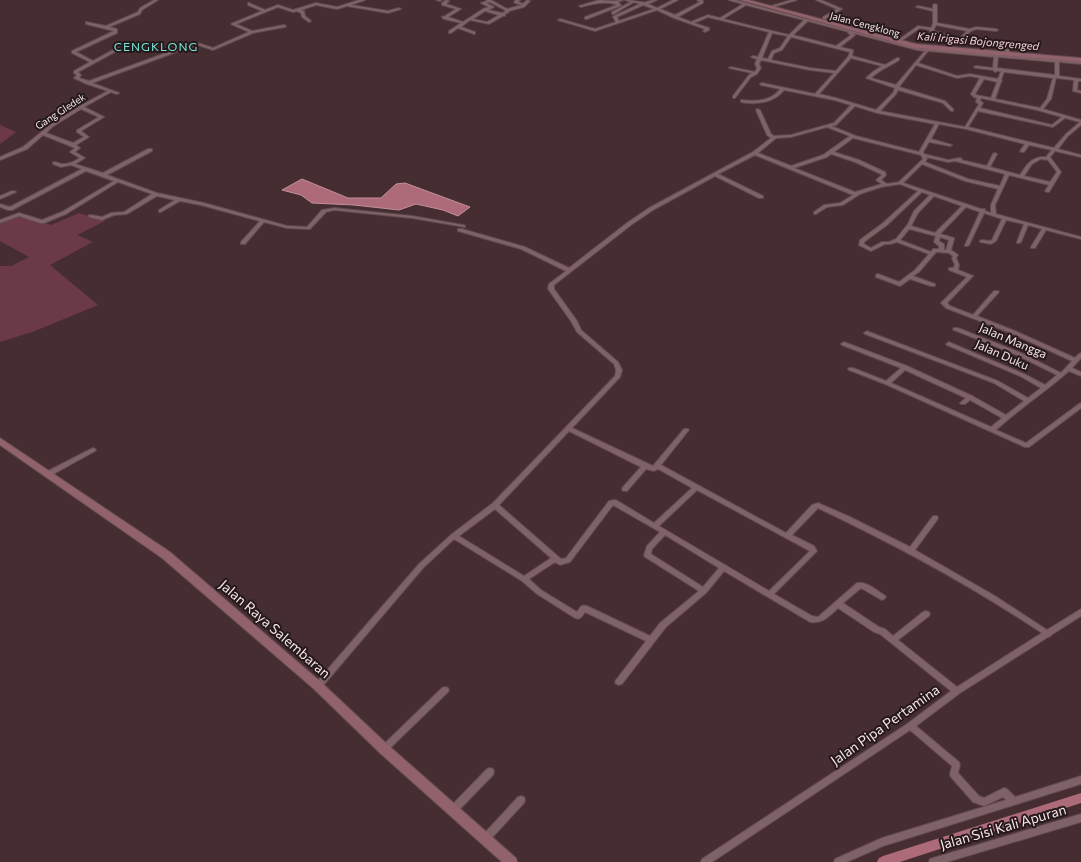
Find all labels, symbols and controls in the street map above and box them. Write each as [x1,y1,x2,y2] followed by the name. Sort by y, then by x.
[829,9,902,39] street label: Jalan Cengklong
[917,29,1040,52] water label: Kali Irigasi Bojongrenged
[114,39,198,53] district label: CENGKLONG
[33,90,88,132] street label: Gang Gledek
[977,320,1049,362] street label: Jalan Mangga
[973,336,1031,373] street label: Jalan Duku
[216,576,334,682] street label: Jalan Raya Salembaran
[827,681,943,769] street label: Jalan Pipa Pertamina
[938,800,1068,853] street label: Jalan Sisi Kali Apuran

